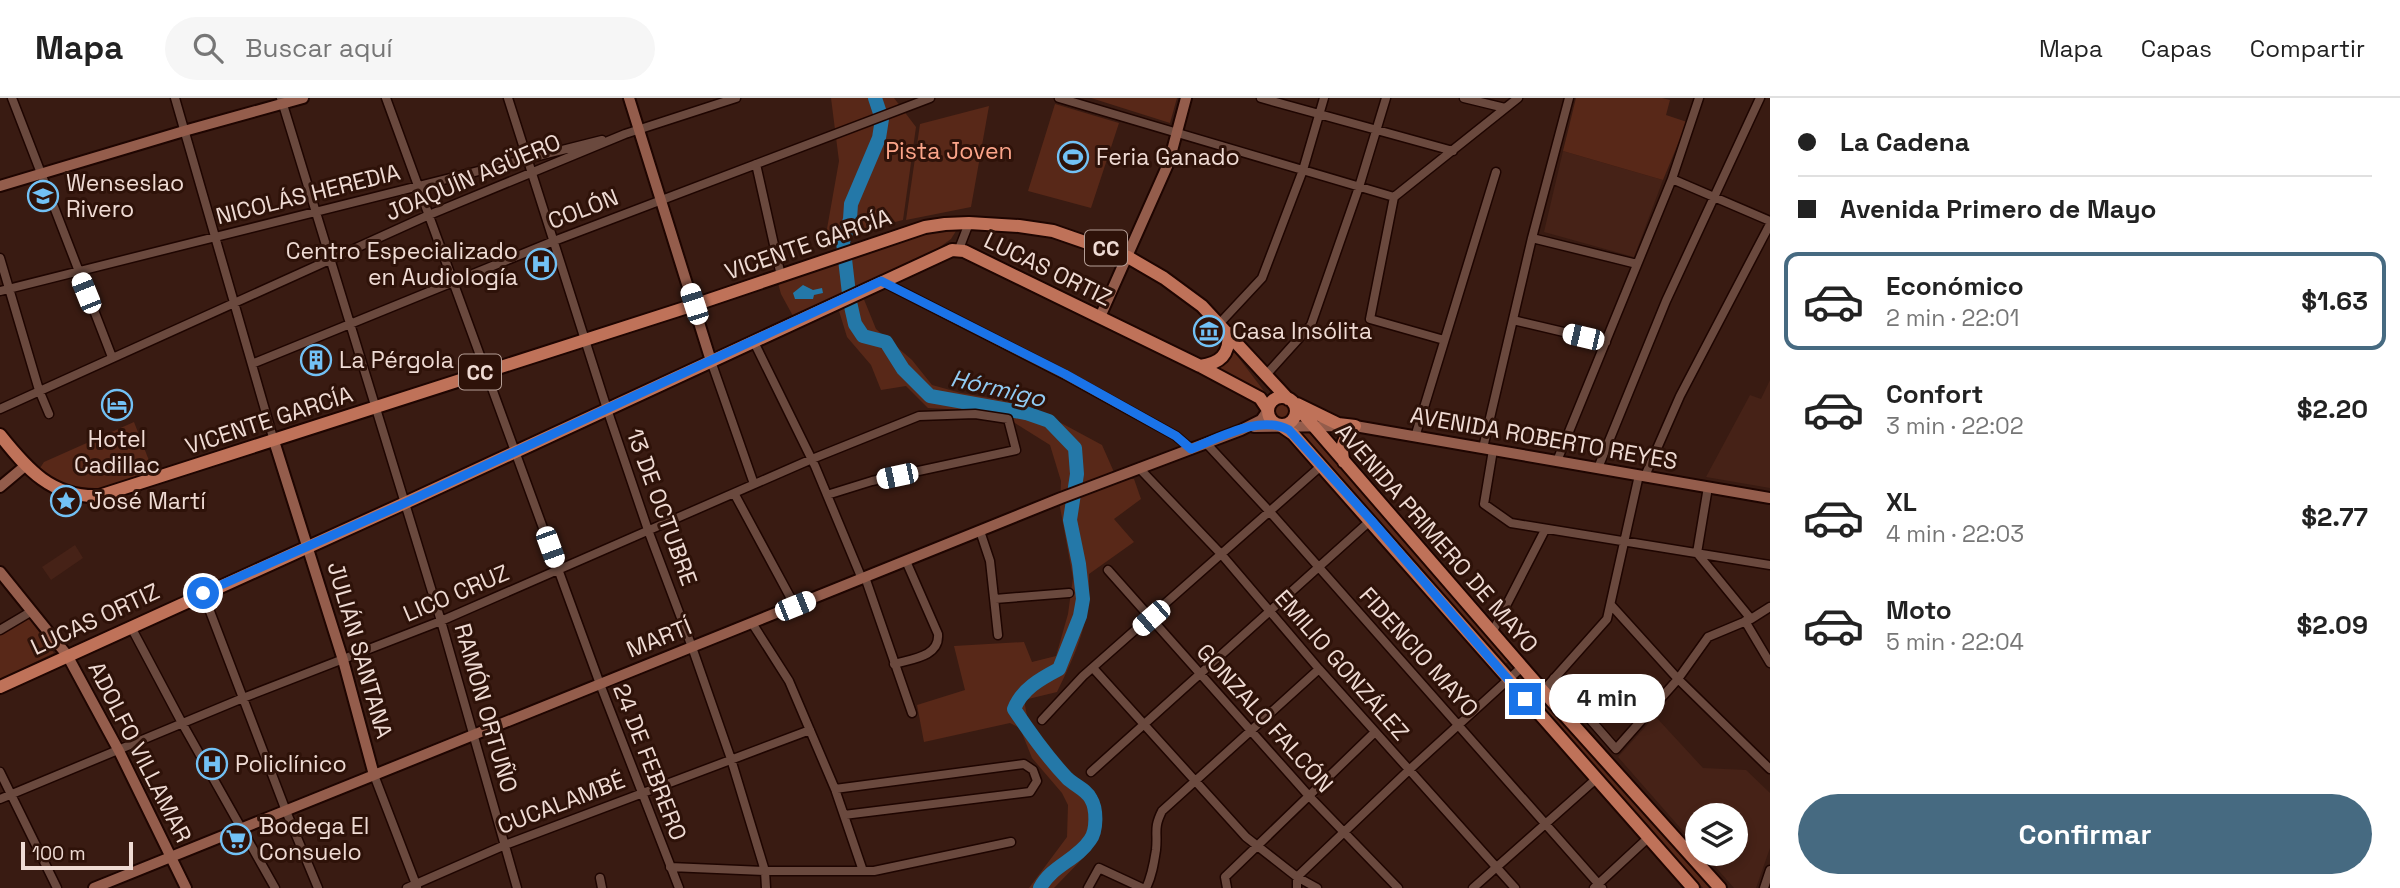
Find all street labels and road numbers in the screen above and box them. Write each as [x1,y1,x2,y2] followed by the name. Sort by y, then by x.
[381,127,565,227] street label: JOAQUÍN AGÜERO
[213,157,403,231] street label: NICOLÁS HEREDIA
[544,182,622,236] street label: COLÓN
[721,201,895,287] street label: VICENTE GARCÍA
[979,225,1117,313] street label: LUCAS ORTIZ
[1085,230,1127,266] road number: CC
[459,354,501,390] road number: CC
[181,379,357,461] street label: VICENTE GARCÍA
[1408,400,1680,476] street label: AVENIDA ROBERTO REYES
[1329,417,1545,659] street label: AVENIDA PRIMERO DE MAYO
[620,424,704,590] street label: 13 DE OCTUBRE
[399,557,513,629] street label: LICO CRUZ
[320,558,400,742] street label: JULIÁN SANTANA
[26,576,164,662] street label: LUCAS ORTIZ
[1353,581,1485,723] street label: FIDENCIO MAYO
[1268,583,1416,747] street label: EMILIO GONZÁLEZ
[622,611,696,665] street label: MARTÍ
[448,620,524,796] street label: RAMÓN ORTUÑO
[1190,637,1340,799] street label: GONZALO FALCÓN
[81,656,199,848] street label: ADOLFO VILLAMAR
[606,679,694,845] street label: 24 DE FEBRERO
[493,765,629,841] street label: CUCALAMBÉ

